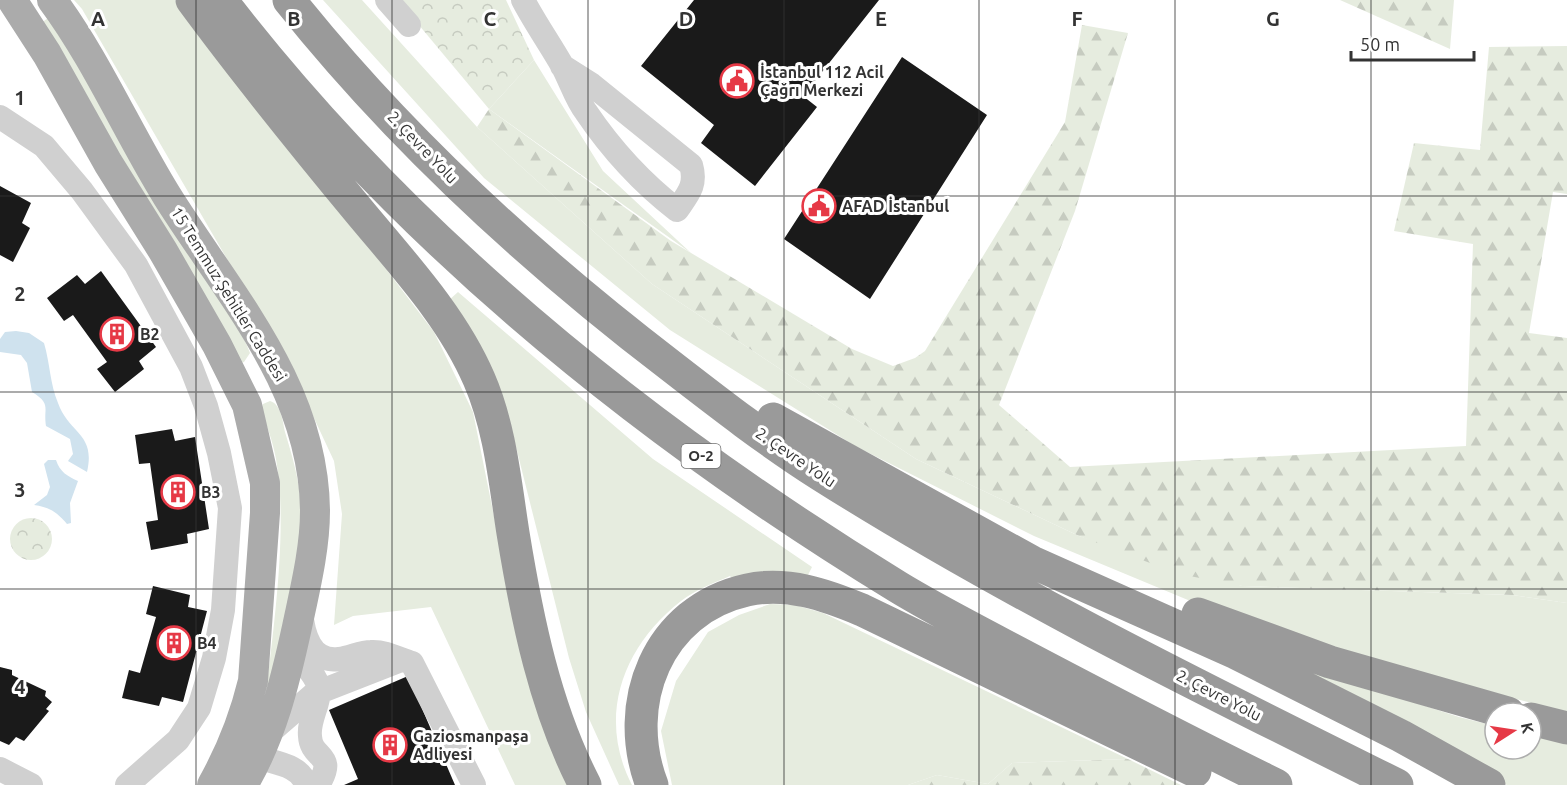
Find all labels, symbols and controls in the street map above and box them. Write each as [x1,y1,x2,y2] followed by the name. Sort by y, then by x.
[91,7,105,30] text: A
[287,7,301,30] text: B
[484,7,497,30] text: C
[679,7,693,30] text: D
[875,7,887,30] text: E
[1071,7,1083,30] text: F
[1266,7,1280,30] text: G
[1351,24,1474,62] scale bar
[1360,34,1400,54] text: 50 m
[719,63,755,99] public building icon: İstanbul 112 Acil Çağrı Merkezi
[760,63,884,100] place label: İstanbul 112 Acil Çağrı Merkezi
[14,86,26,109] text: 1
[384,107,462,187] street label: 2. Çevre Yolu
[801,188,837,224] public building icon: AFAD İstanbul
[842,197,949,215] place label: AFAD İstanbul
[168,204,290,384] street label: 15 Temmuz Şehitler Caddesi
[14,282,26,305] text: 2
[99,316,135,352] building icon: B2
[140,325,160,343] place label: B2
[752,424,840,490] street label: 2. Çevre Yolu
[682,444,720,468] road number: O-2
[160,474,196,510] building icon: B3
[14,478,26,501] text: 3
[201,483,221,501] place label: B3
[156,625,192,661] building icon: B4
[197,634,217,652] place label: B4
[1174,666,1264,724] street label: 2. Çevre Yolu
[14,675,26,698] text: 4
[1483,701,1543,761] north arrow
[1518,721,1538,735] text: K
[372,727,408,763] building icon: Gaziosmanpaşa Adliyesi
[413,727,529,763] place label: Gaziosmanpaşa Adliyesi

